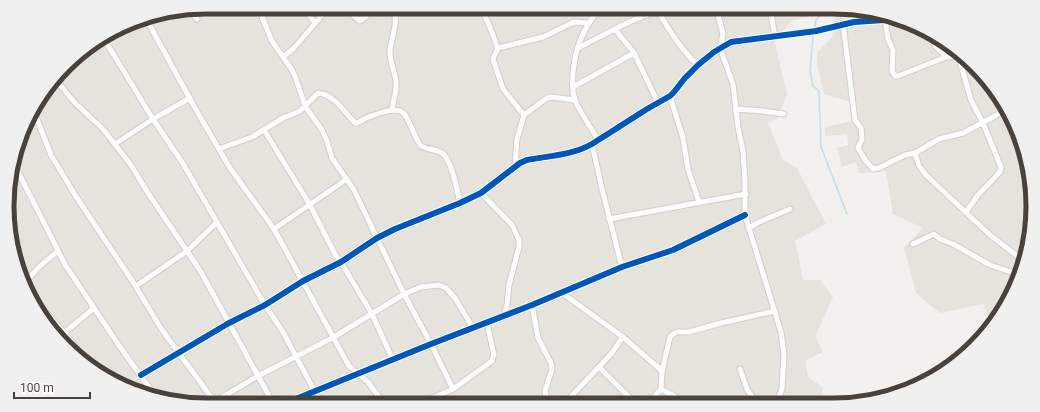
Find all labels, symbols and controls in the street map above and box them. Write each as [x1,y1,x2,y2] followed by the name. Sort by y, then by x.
[14,374,90,400] scale bar
[20,381,54,395] text: 100 m

